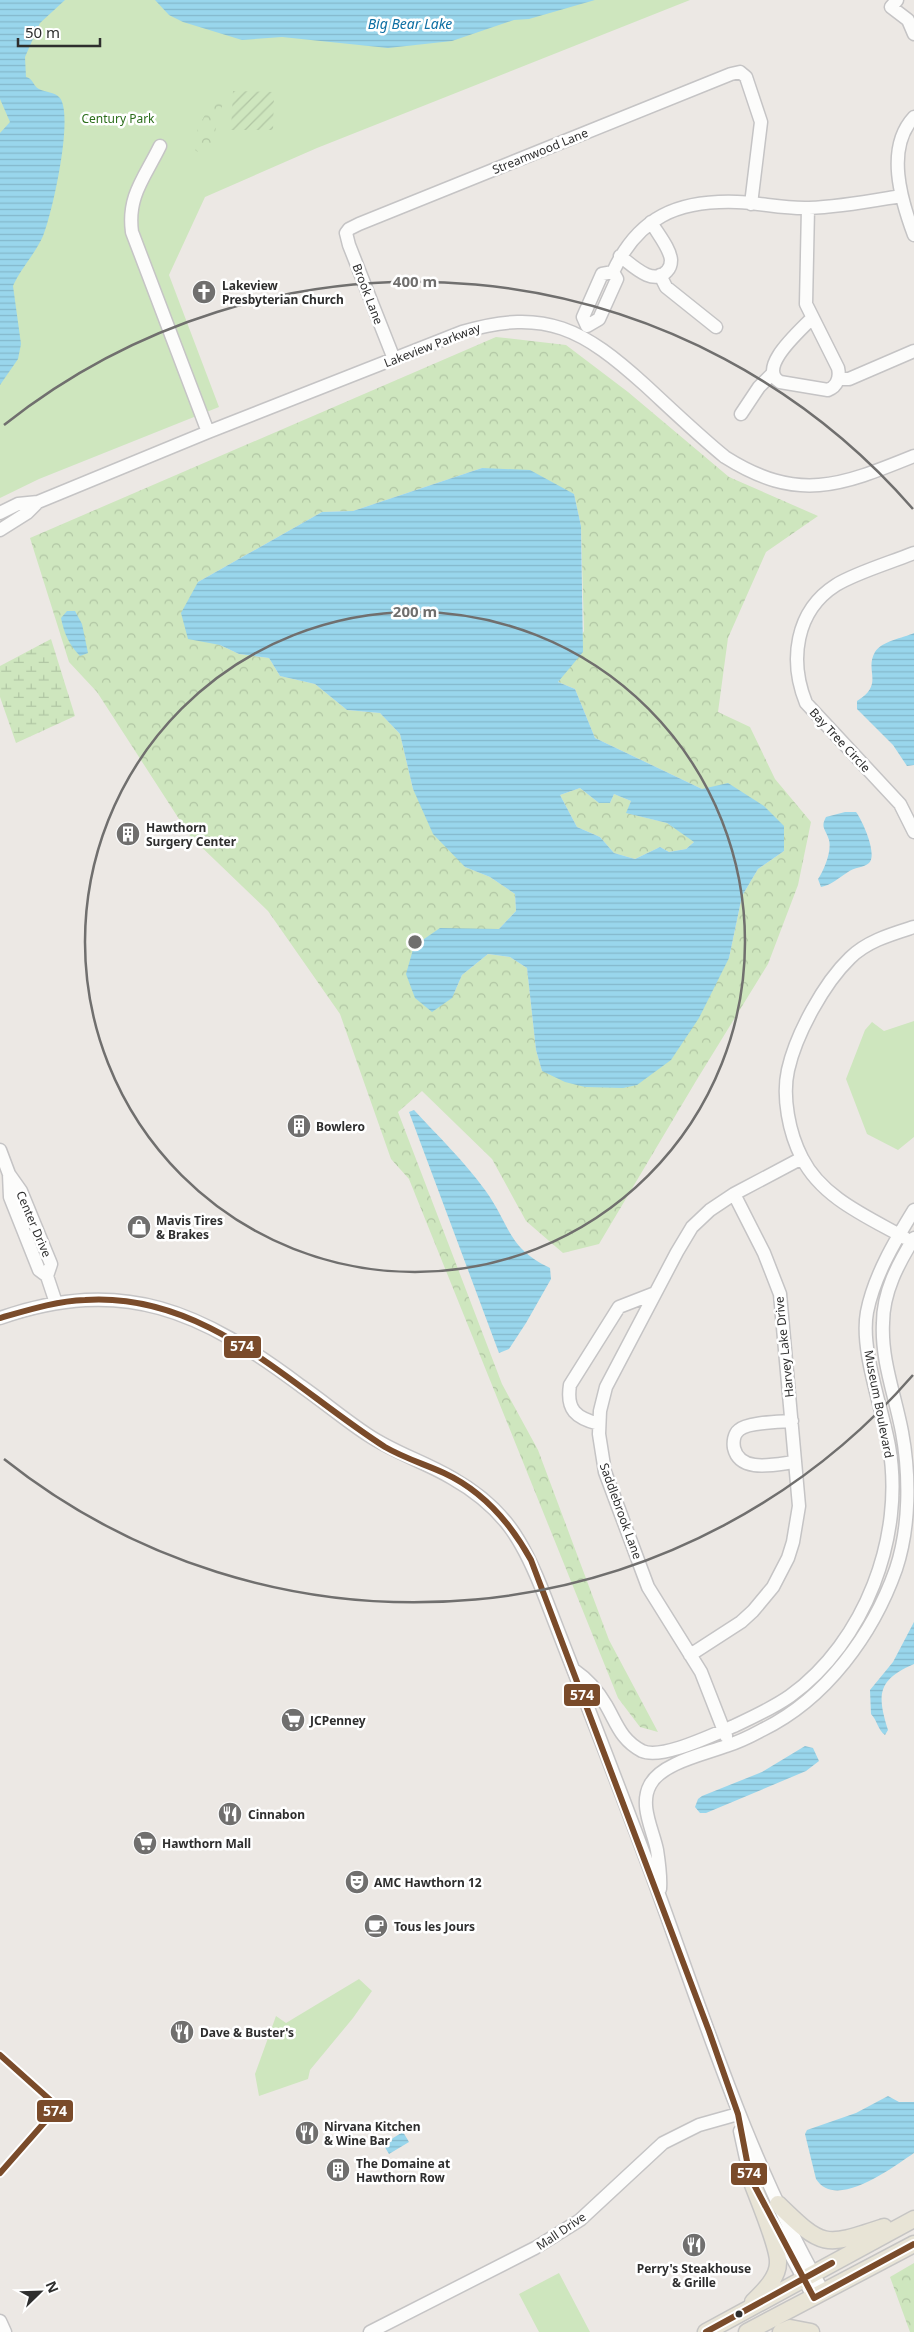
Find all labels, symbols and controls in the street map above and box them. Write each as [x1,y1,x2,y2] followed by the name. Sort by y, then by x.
[368,14,452,33] water label: Big Bear Lake
[18,15,100,47] scale bar
[25,22,60,42] text: 50 m
[81,110,155,127] park label: Century Park
[490,124,591,178] street label: Streamwood Lane
[349,261,387,327] street label: Brook Lane
[393,271,437,291] text: 400 m
[222,277,344,308] place label: Lakeview Presbyterian Church
[191,279,217,305] church icon: Lakeview Presbyterian Church
[381,318,483,371] street label: Lakeview Parkway
[393,601,437,621] text: 200 m
[806,704,874,776] street label: Bay Tree Circle
[146,819,237,850] place label: Hawthorn Surgery Center
[115,821,141,847] building icon: Hawthorn Surgery Center
[406,933,424,951] centre of rings
[286,1113,312,1139] building icon: Bowlero
[316,1118,365,1135] place label: Bowlero
[12,1188,56,1260] street label: Center Drive
[156,1212,223,1243] place label: Mavis Tires & Brakes
[126,1214,152,1240] shop icon: Mavis Tires & Brakes
[770,1295,798,1398] street label: Harvey Lake Drive
[223,1335,262,1359] line badge: 574
[230,1336,254,1355] text: 574
[860,1349,898,1459] street label: Museum Boulevard
[596,1460,646,1562] street label: Saddlebrook Lane
[563,1683,601,1707] line badge: 574
[570,1685,594,1704] text: 574
[280,1707,306,1733] supermarket icon: JCPenney
[309,1712,366,1729] place label: JCPenney
[217,1801,243,1827] restaurant icon: Cinnabon
[248,1806,305,1823] place label: Cinnabon
[132,1830,158,1856] supermarket icon: Hawthorn Mall
[162,1835,251,1852] place label: Hawthorn Mall
[344,1869,370,1895] theatre icon: AMC Hawthorn 12
[374,1874,482,1891] place label: AMC Hawthorn 12
[363,1913,389,1939] cafe icon: Tous les Jours
[394,1918,475,1935] place label: Tous les Jours
[169,2019,195,2045] restaurant icon: Dave & Buster's
[200,2024,294,2041] place label: Dave & Buster's
[36,2099,74,2123] line badge: 574
[43,2101,67,2120] text: 574
[324,2118,421,2149] place label: Nirvana Kitchen & Wine Bar
[294,2120,320,2146] restaurant icon: Nirvana Kitchen & Wine Bar
[356,2155,450,2186] place label: The Domaine at Hawthorn Row
[325,2157,351,2183] building icon: The Domaine at Hawthorn Row
[730,2162,768,2186] line badge: 574
[737,2163,761,2182] text: 574
[533,2208,589,2254] street label: Mall Drive
[681,2232,707,2258] restaurant icon: Perry's Steakhouse & Grille
[637,2260,751,2291] place label: Perry's Steakhouse & Grille
[15,2267,65,2317] north arrow
[41,2278,63,2296] text: N
[734,2309,744,2319] unlabelled marker

